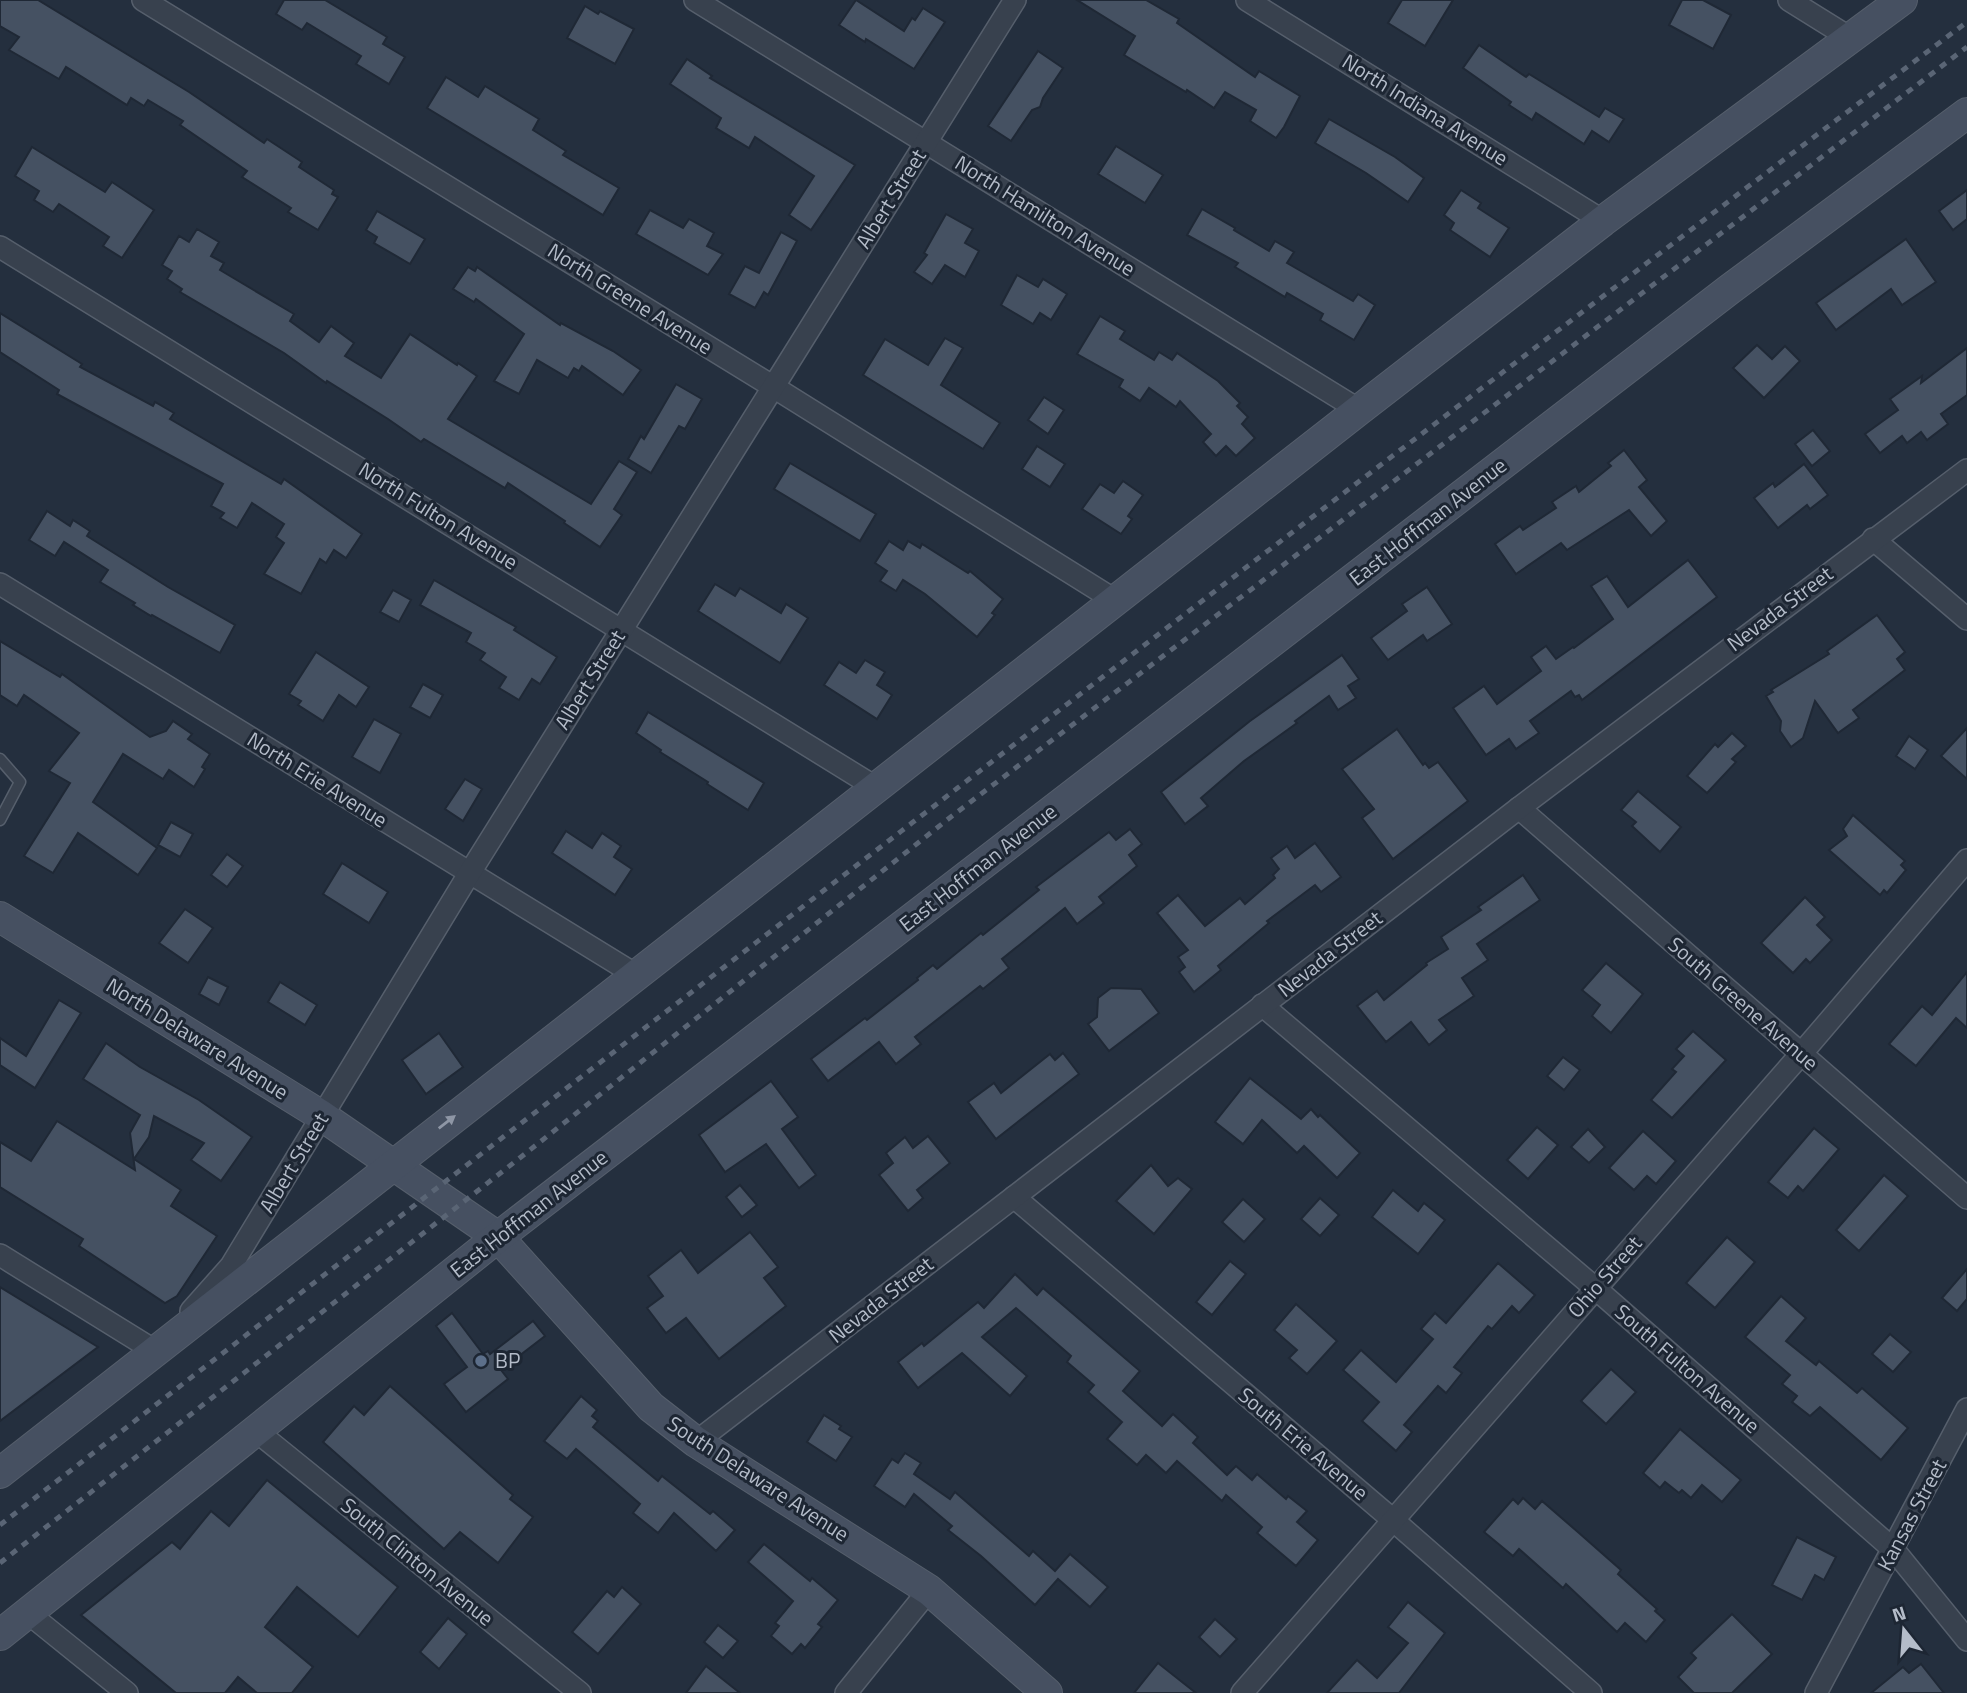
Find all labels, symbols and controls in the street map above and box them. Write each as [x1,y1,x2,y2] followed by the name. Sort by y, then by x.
[1336,45,1515,173] street label: North Indiana Avenue
[847,142,934,255] street label: Albert Street
[949,147,1142,284] street label: North Hamilton Avenue
[542,234,719,362] street label: North Greene Avenue
[1342,449,1513,593] street label: East Hoffman Avenue
[353,453,524,577] street label: North Fulton Avenue
[1720,557,1840,659] street label: Nevada Street
[546,623,633,736] street label: Albert Street
[241,723,394,835] street label: North Erie Avenue
[892,795,1063,939] street label: East Hoffman Avenue
[1270,902,1389,1004] street label: Nevada Street
[1661,929,1826,1078] street label: South Greene Avenue
[100,969,295,1107] street label: North Delaware Avenue
[250,1106,336,1219] street label: Albert Street
[438,1115,456,1129] one-way arrow
[443,1141,614,1285] street label: East Hoffman Avenue
[1560,1228,1649,1324] street label: Ohio Street
[821,1248,940,1350] street label: Nevada Street
[1608,1296,1767,1441] street label: South Fulton Avenue
[495,1344,520,1376] place label: BP
[473,1353,489,1369] marker: BP
[1232,1379,1376,1507] street label: South Erie Avenue
[661,1407,856,1549] street label: South Delaware Avenue
[1868,1452,1954,1576] street label: Kansas Street
[334,1489,501,1633] street label: South Clinton Avenue
[1869,1595,1939,1665] north arrow
[1888,1597,1909,1629] text: N

